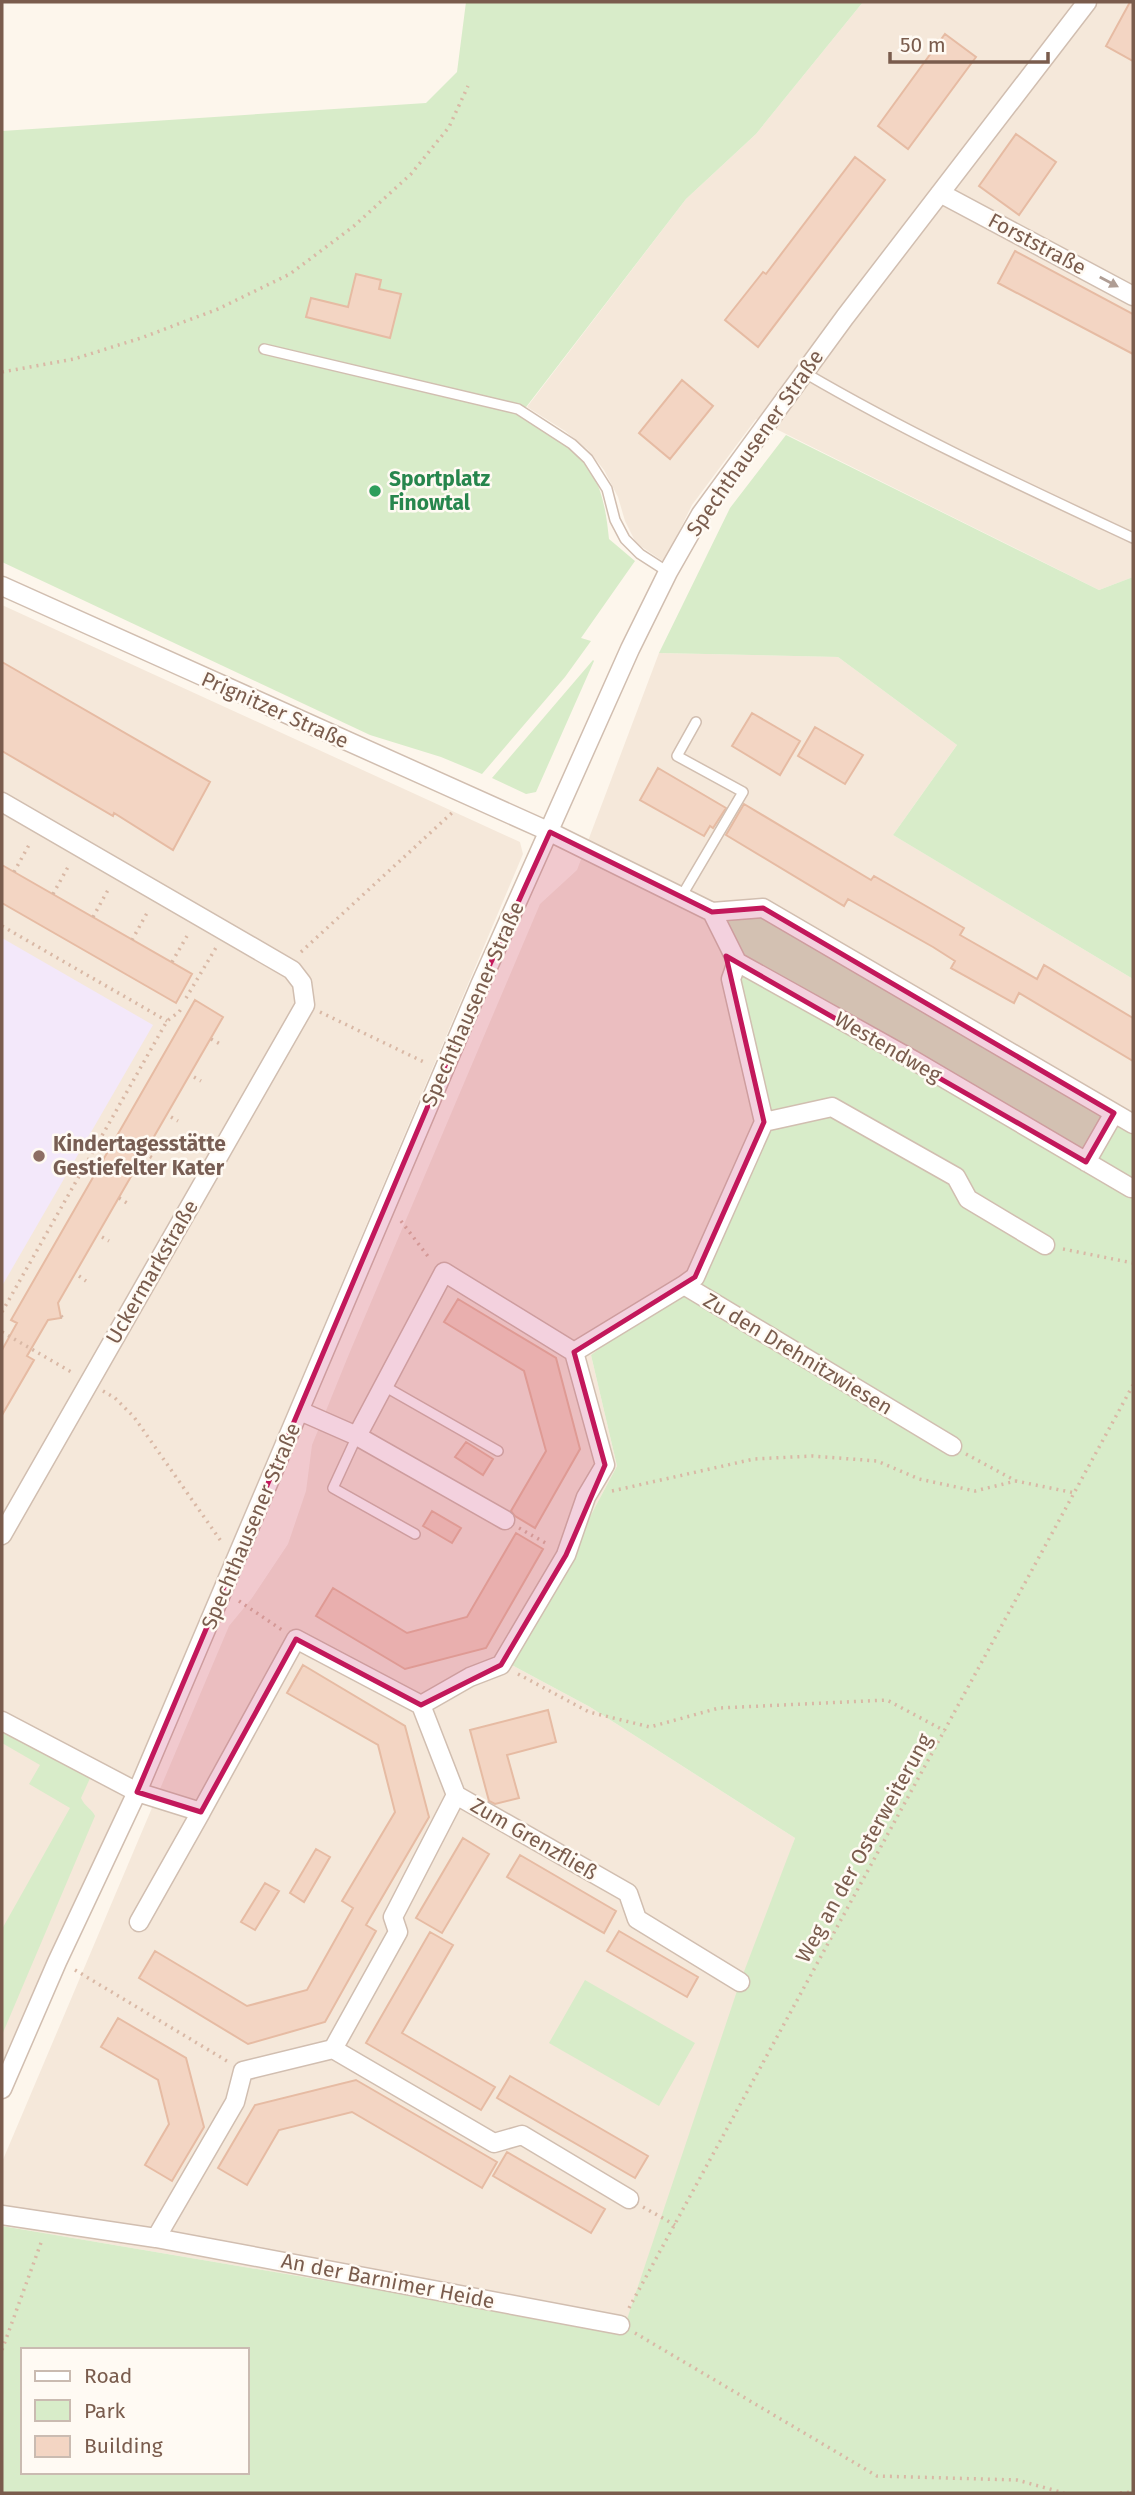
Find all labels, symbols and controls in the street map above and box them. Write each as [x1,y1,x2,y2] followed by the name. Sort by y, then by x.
[890,21,1048,65] scale bar
[900,32,946,58] text: 50 m
[984,207,1090,281] street label: Forststraße
[1099,276,1119,288] one-way arrow
[681,345,829,541] street label: Spechthausener Straße
[389,466,491,516] place label: Sportplatz Finowtal
[367,483,383,499] marker: Sportplatz Finowtal
[197,666,353,754] street label: Prignitzer Straße
[416,897,530,1111] street label: Spechthausener Straße
[830,1006,946,1088] street label: Westendweg
[53,1131,226,1181] place label: Kindertagesstätte Gestiefelter Kater
[31,1148,47,1164] marker: Kindertagesstätte Gestiefelter Kater
[100,1195,204,1349] street label: Uckermarkstraße
[699,1287,897,1421] street label: Zu den Drehnitzwiesen
[196,1419,306,1633] street label: Spechthausener Straße
[790,1729,938,1967] street label: Weg an der Osterweiterung
[466,1792,602,1886] street label: Zum Grenzfließ
[279,2248,497,2314] street label: An der Barnimer Heide
[21,2348,248,2474] legend
[84,2363,132,2389] text: Road
[84,2398,126,2424] text: Park
[84,2433,163,2459] text: Building

